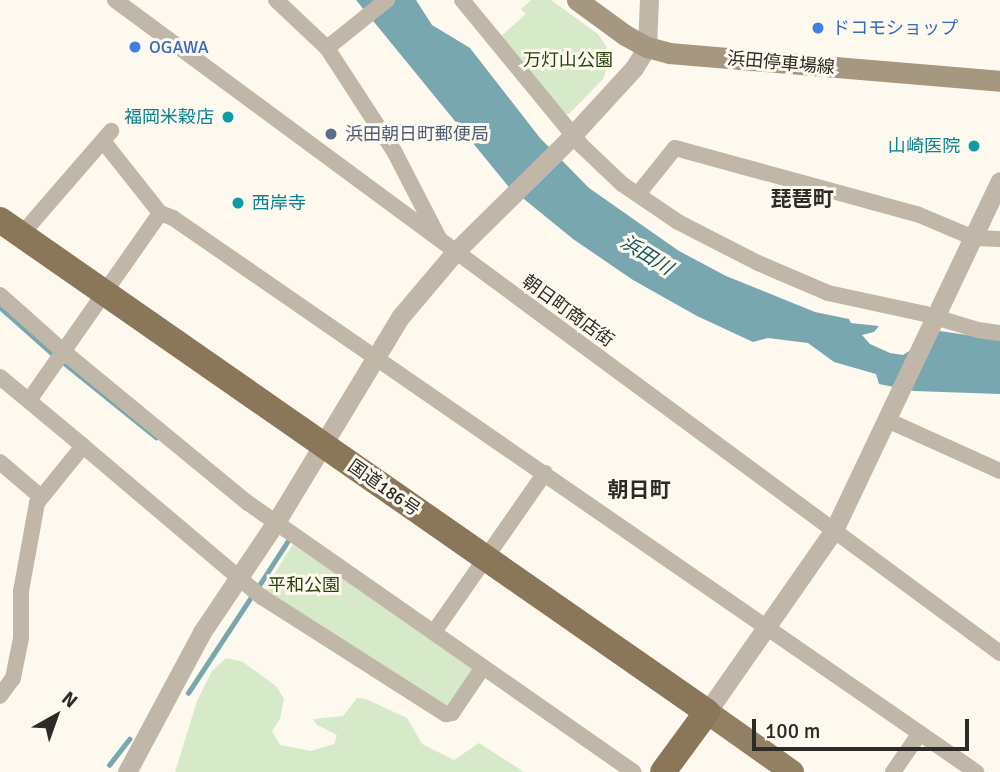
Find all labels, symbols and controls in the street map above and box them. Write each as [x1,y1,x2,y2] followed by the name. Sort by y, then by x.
[832,17,958,39] place label: ドコモショップ
[810,20,826,36] marker: ドコモショップ
[149,36,209,58] place label: OGAWA
[127,39,143,55] marker: OGAWA
[726,48,836,78] street label: 浜田停車場線
[523,49,613,71] park label: 万灯山公園
[124,106,214,128] place label: 福岡米穀店
[220,109,236,125] marker: 福岡米穀店
[345,123,489,145] place label: 浜田朝日町郵便局
[323,126,339,142] marker: 浜田朝日町郵便局
[888,135,960,157] place label: 山崎医院
[966,138,982,154] marker: 山崎医院
[771,186,833,212] district label: 琵琶町
[252,192,306,214] place label: 西岸寺
[230,195,246,211] marker: 西岸寺
[616,231,676,281] water label: 浜田川
[518,271,618,351] street label: 朝日町商店街
[344,455,424,521] street label: 国道186号
[608,477,670,503] district label: 朝日町
[268,574,340,596] park label: 平和公園
[21,681,91,751] north arrow
[57,686,82,713] text: N
[755,706,972,750] scale bar
[765,718,820,744] text: 100 m

